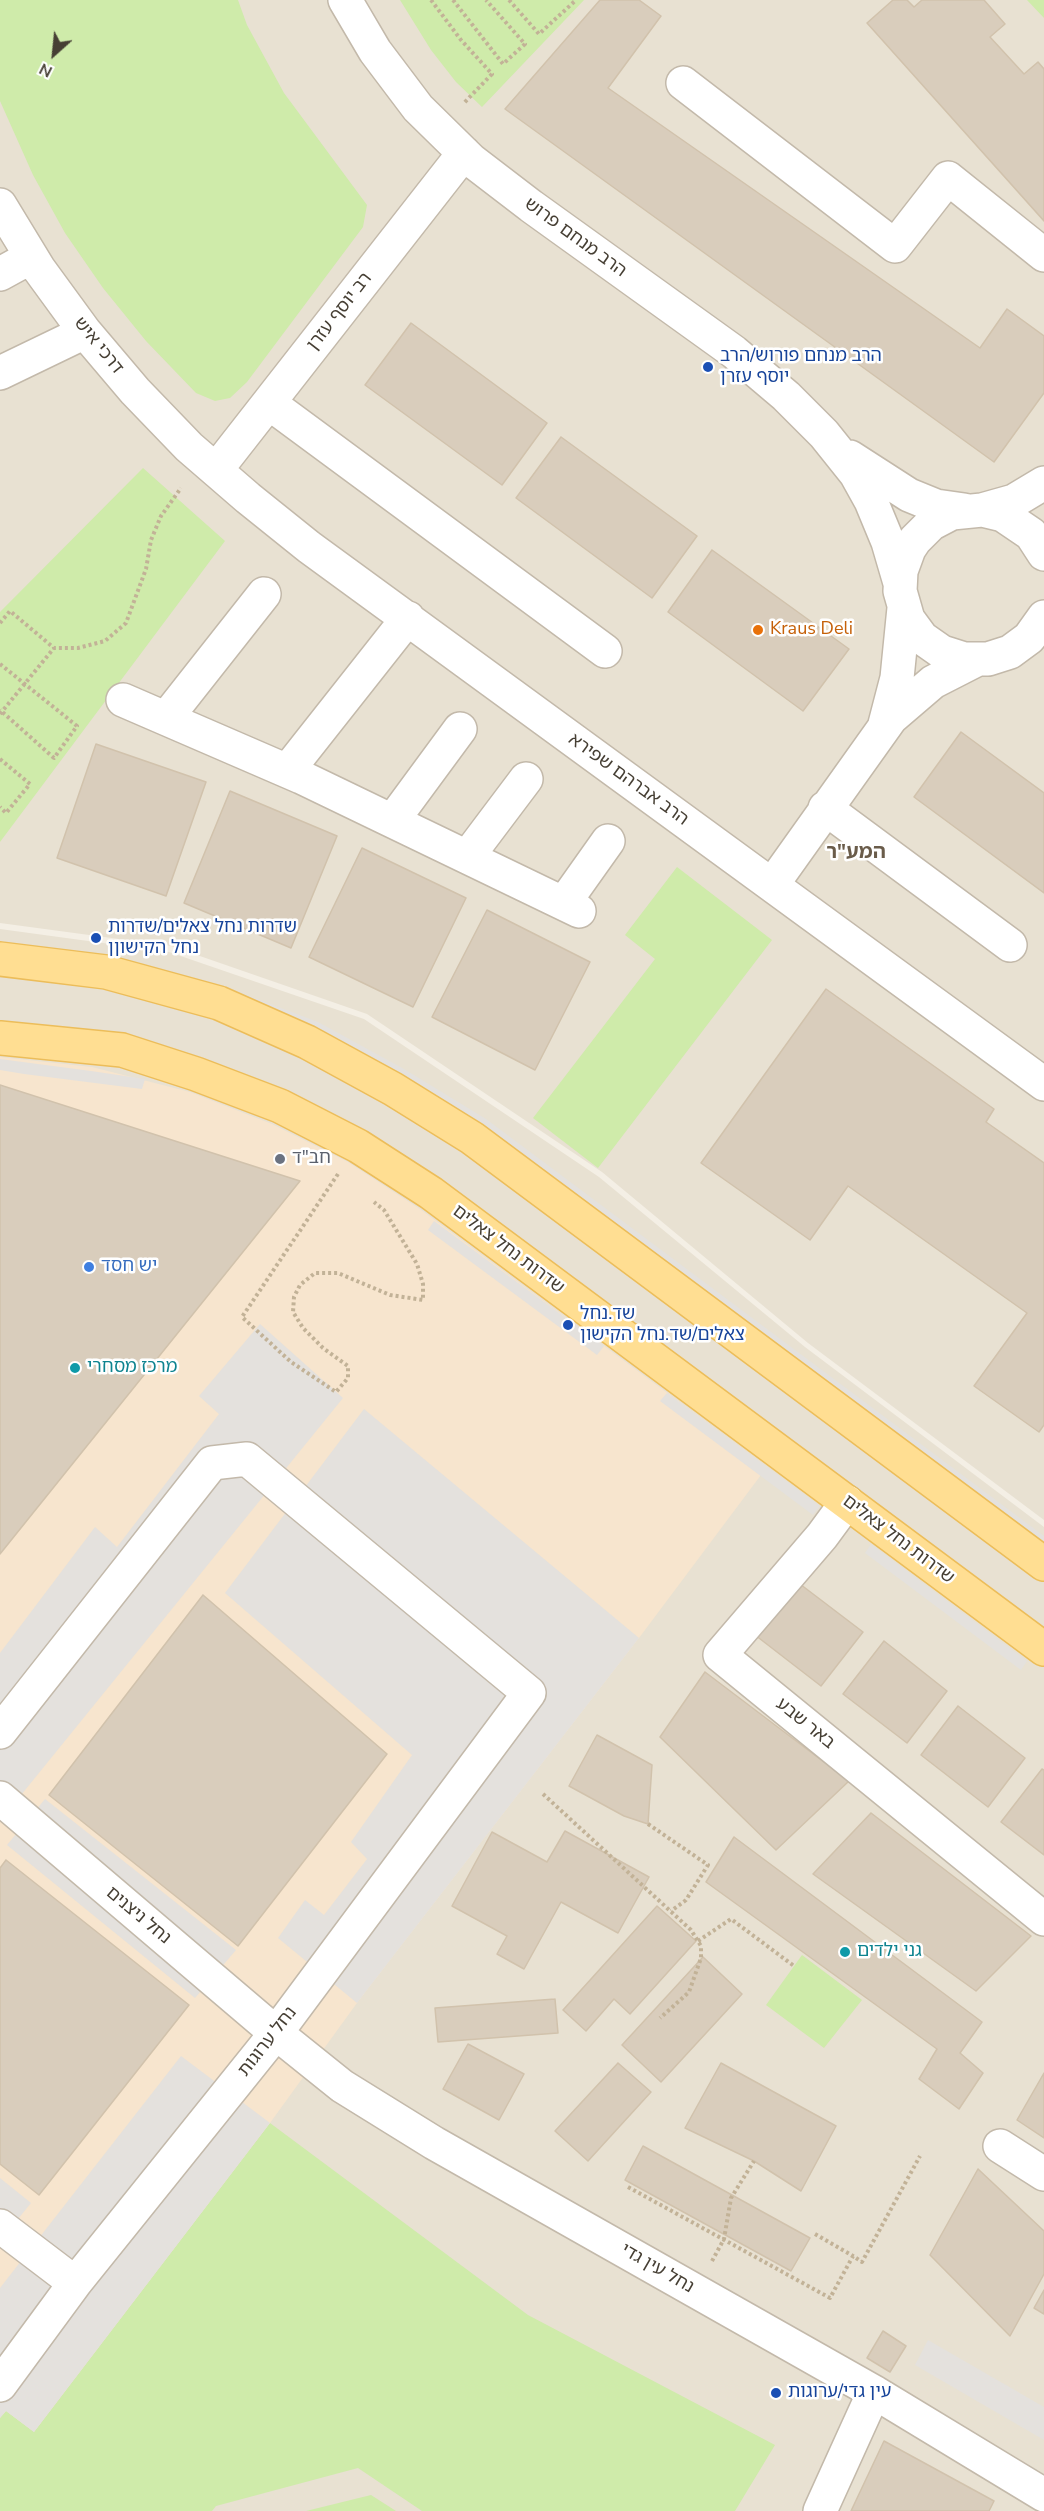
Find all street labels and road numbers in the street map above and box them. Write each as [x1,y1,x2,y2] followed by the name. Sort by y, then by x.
[520,194,630,282] street label: הרב מנחם פרוש
[303,269,377,355] street label: רב יוסף עזרן
[69,313,127,379] street label: דרכי איש
[564,729,692,831] street label: הרב אברהם שפירא
[448,1201,568,1299] street label: שדרות נחל צאלים
[838,1491,958,1589] street label: שדרות נחל צאלים
[771,1694,839,1754] street label: באר שבע
[101,1883,175,1949] street label: נחל ניצנים
[234,2003,302,2081] street label: נחל ערוגות
[616,2239,698,2299] street label: נחל עין גדי

